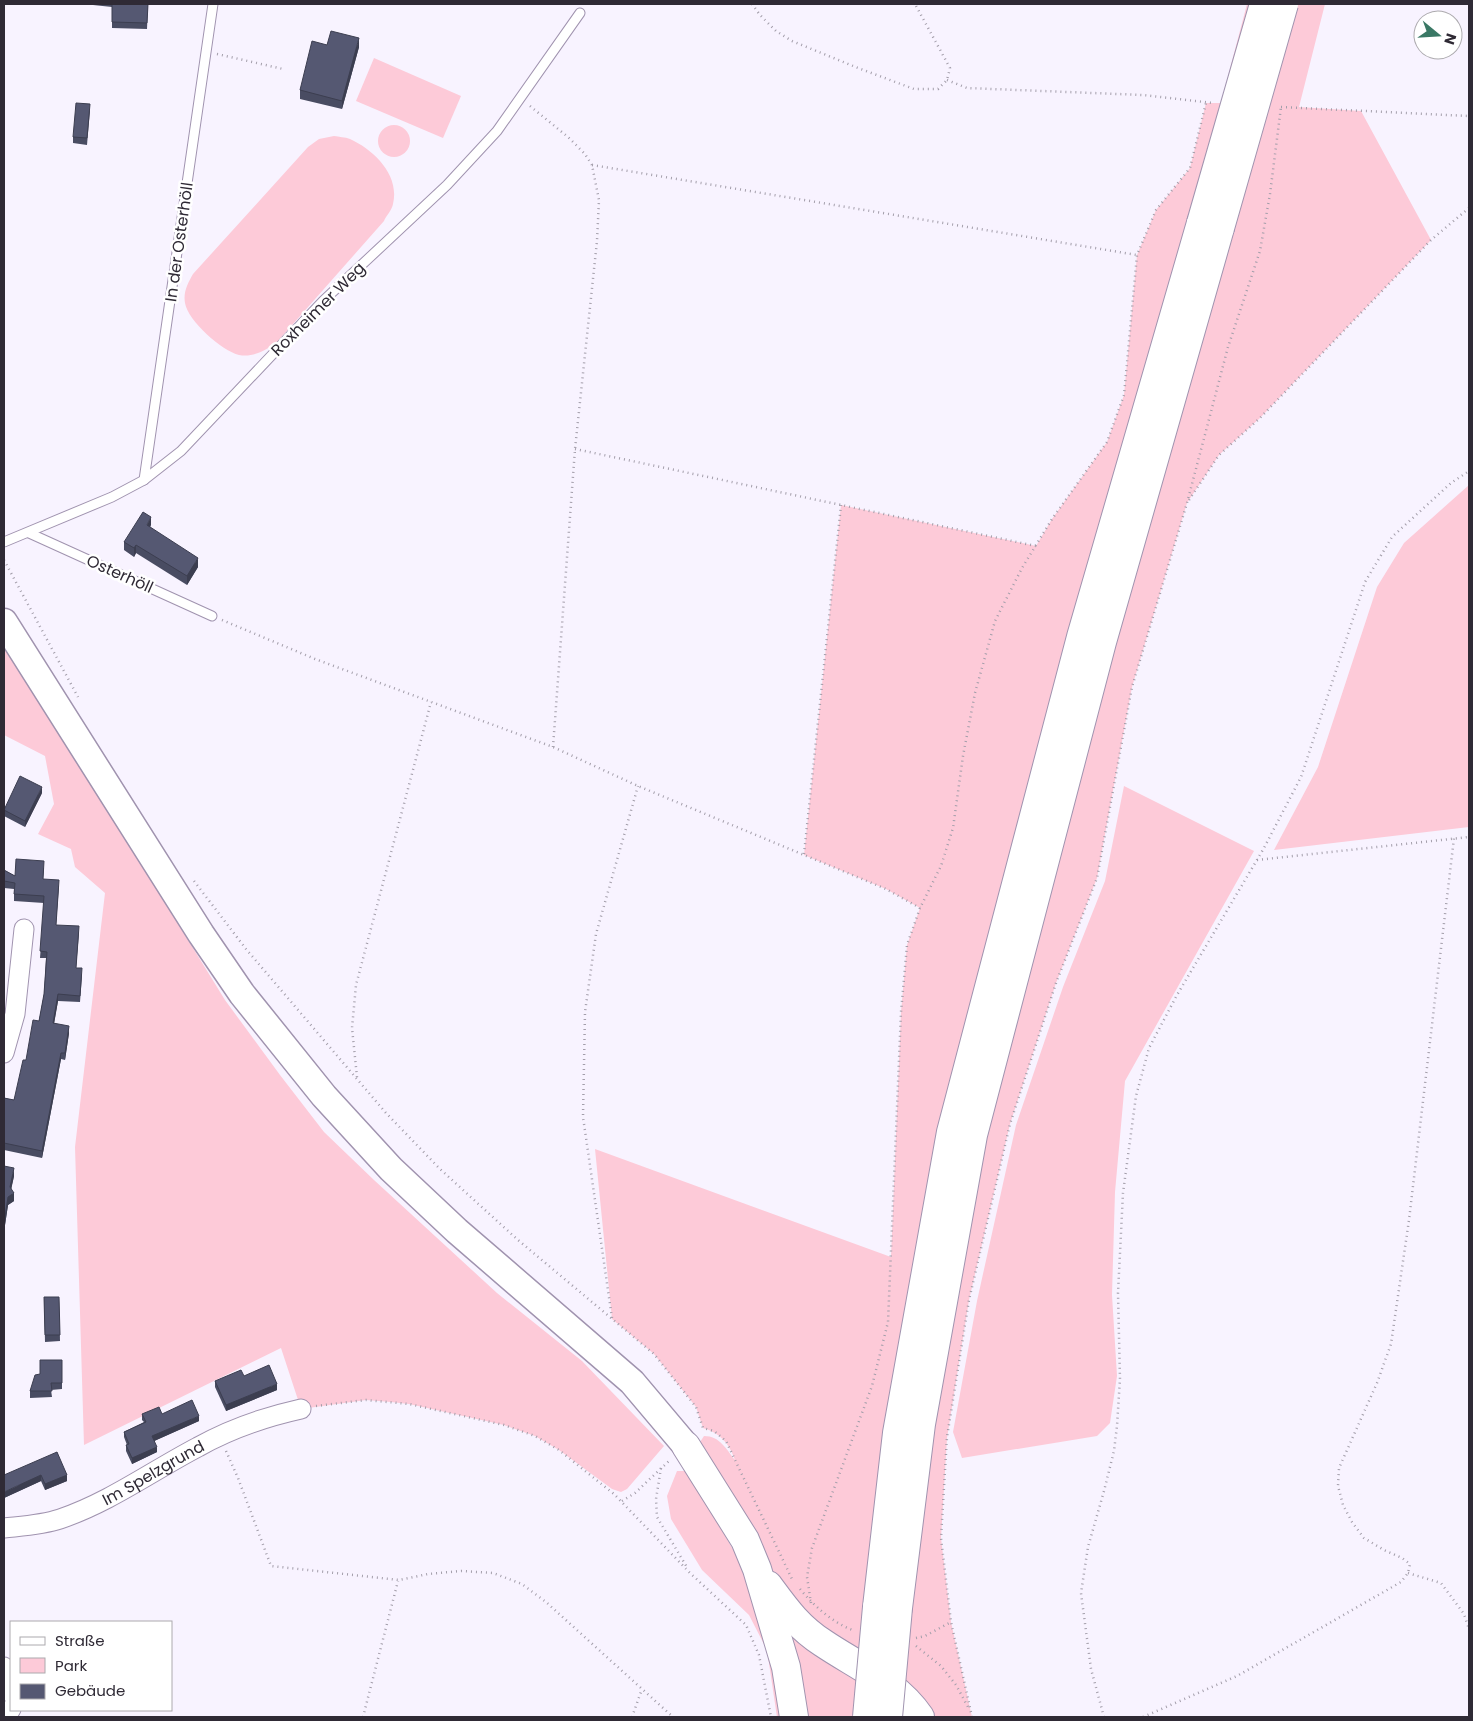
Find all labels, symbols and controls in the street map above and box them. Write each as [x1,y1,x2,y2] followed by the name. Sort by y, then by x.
[1413,10,1463,60] north arrow
[1439,31,1462,47] text: N
[159,181,199,303] street label: In der Osterhöll
[266,257,370,361] street label: Roxheimer Weg
[83,549,157,599] street label: Osterhöll
[98,1434,208,1511] street label: Im Spelzgrund
[10,1621,172,1711] legend
[55,1630,105,1651] text: Straße
[55,1655,87,1676] text: Park
[55,1680,125,1701] text: Gebäude

